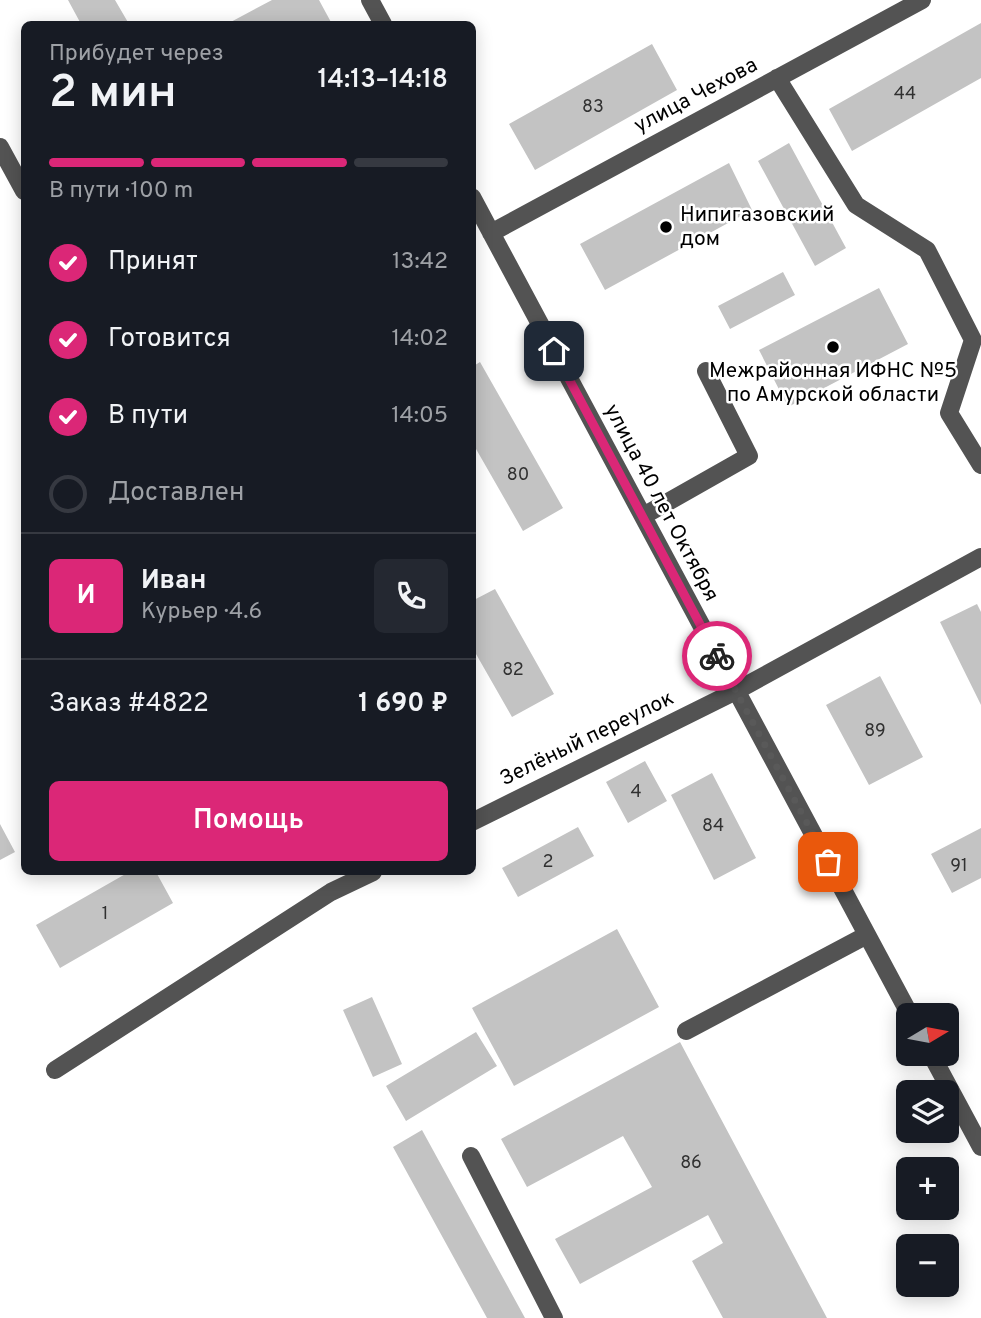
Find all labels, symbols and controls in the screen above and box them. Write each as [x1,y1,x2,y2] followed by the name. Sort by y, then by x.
[49,40,224,69] text: Прибудет через
[630,52,762,140] street label: улица Чехова
[317,64,448,97] text: 14:13–14:18
[49,65,177,124] text: 2 мин
[894,83,916,106] house number: 44
[582,96,604,119] house number: 83
[49,177,193,206] text: В пути · 100 m
[680,202,834,253] place label: Нипигазовский дом
[658,219,674,235] marker: Нипигазовский дом
[49,244,87,282] icon: check
[108,246,198,279] text: Принят
[392,248,448,277] text: 13:42
[49,321,87,359] icon: check
[524,321,584,381] pin
[108,323,231,356] text: Готовится
[392,325,448,354] text: 14:02
[535,332,573,370] icon: home
[825,339,841,355] marker: Межрайонная ИФНС №5 по Амурской области
[709,358,957,409] place label: Межрайонная ИФНС №5 по Амурской области
[49,398,87,436] icon: check
[108,400,188,433] text: В пути
[597,400,725,606] street label: улица 40 лет Октября
[391,402,448,431] text: 14:05
[507,464,529,487] house number: 80
[108,477,244,510] text: Доставлен
[374,559,448,633] button: phone
[141,565,206,598] text: Иван
[77,580,95,613] text: И
[141,598,262,627] text: Курьер · 4.6
[682,621,752,691] courier
[698,637,736,675] icon: bike
[502,659,524,682] house number: 82
[496,685,678,793] street label: Зелёный переулок
[49,688,209,721] text: Заказ #4822
[358,688,448,721] text: 1 690 ₽
[864,720,886,743] house number: 89
[49,781,448,861] button: Помощь
[630,781,642,804] house number: 4
[702,815,724,838] house number: 84
[798,832,858,892] pin
[809,843,847,881] icon: bag
[542,851,554,874] house number: 2
[950,855,968,878] house number: 91
[102,903,108,926] house number: 1
[896,1003,959,1066] north arrow
[896,1003,959,1297] map controls
[896,1080,959,1143] button: layers
[680,1152,702,1175] house number: 86
[896,1157,959,1220] button: +
[896,1234,959,1297] button: −

